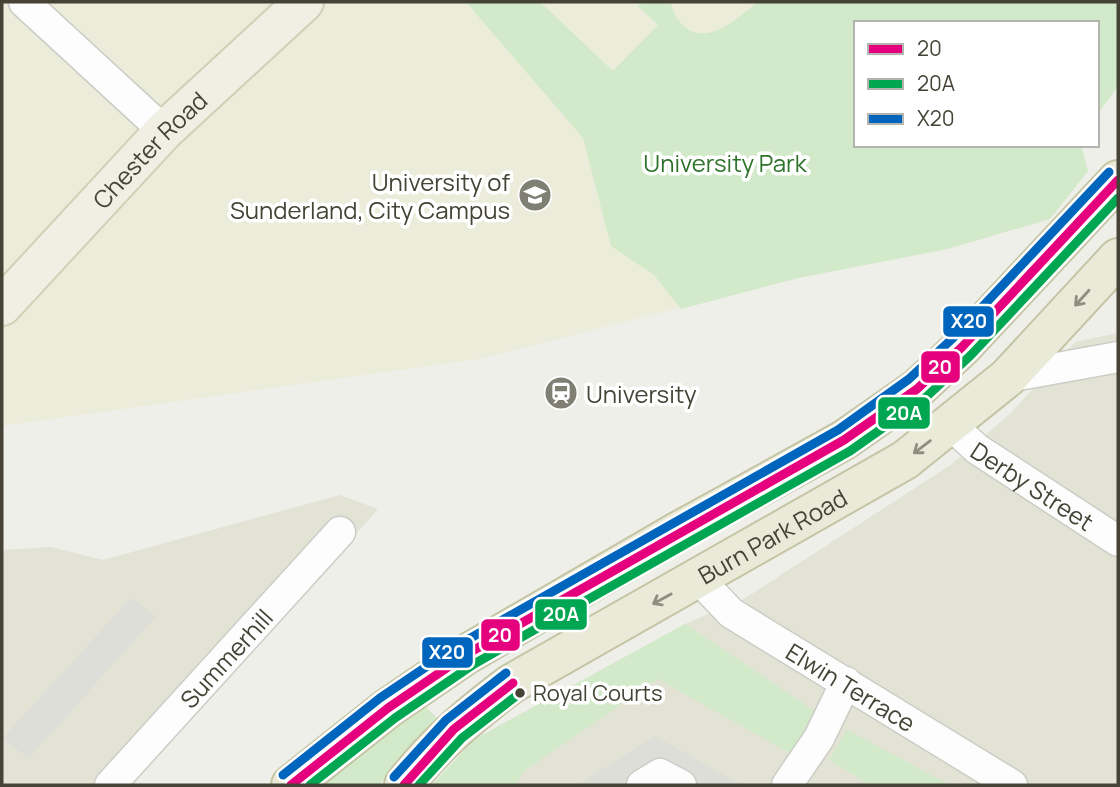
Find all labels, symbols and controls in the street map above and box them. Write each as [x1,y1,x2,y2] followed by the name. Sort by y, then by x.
[854,21,1099,147] legend
[917,34,942,62] text: 20
[917,69,955,97] text: 20A
[84,83,214,215] street label: Chester Road
[917,104,955,132] text: X20
[643,146,808,179] park label: University Park
[230,165,510,226] place label: University of Sunderland, City Campus
[516,176,554,214] school or university icon: University of Sunderland, City Campus
[1074,288,1090,306] one-way arrow
[942,305,995,338] line badge: X20
[951,308,987,334] text: X20
[920,350,961,384] line badge: 20
[928,354,952,380] text: 20
[542,374,580,412] station icon: University
[586,377,697,410] place label: University
[877,396,931,430] line badge: 20A
[886,400,923,426] text: 20A
[965,433,1101,538] street label: Derby Street
[913,440,931,455] one-way arrow
[692,480,853,591] street label: Burn Park Road
[652,593,673,606] one-way arrow
[534,598,588,631] line badge: 20A
[172,601,279,715] street label: Summerhill
[543,601,580,627] text: 20A
[480,618,521,652] line badge: 20
[488,622,512,648] text: 20
[780,634,922,739] street label: Elwin Terrace
[421,636,474,669] line badge: X20
[429,639,465,665] text: X20
[533,678,662,708] place label: Royal Courts
[513,686,527,700] marker: Royal Courts

